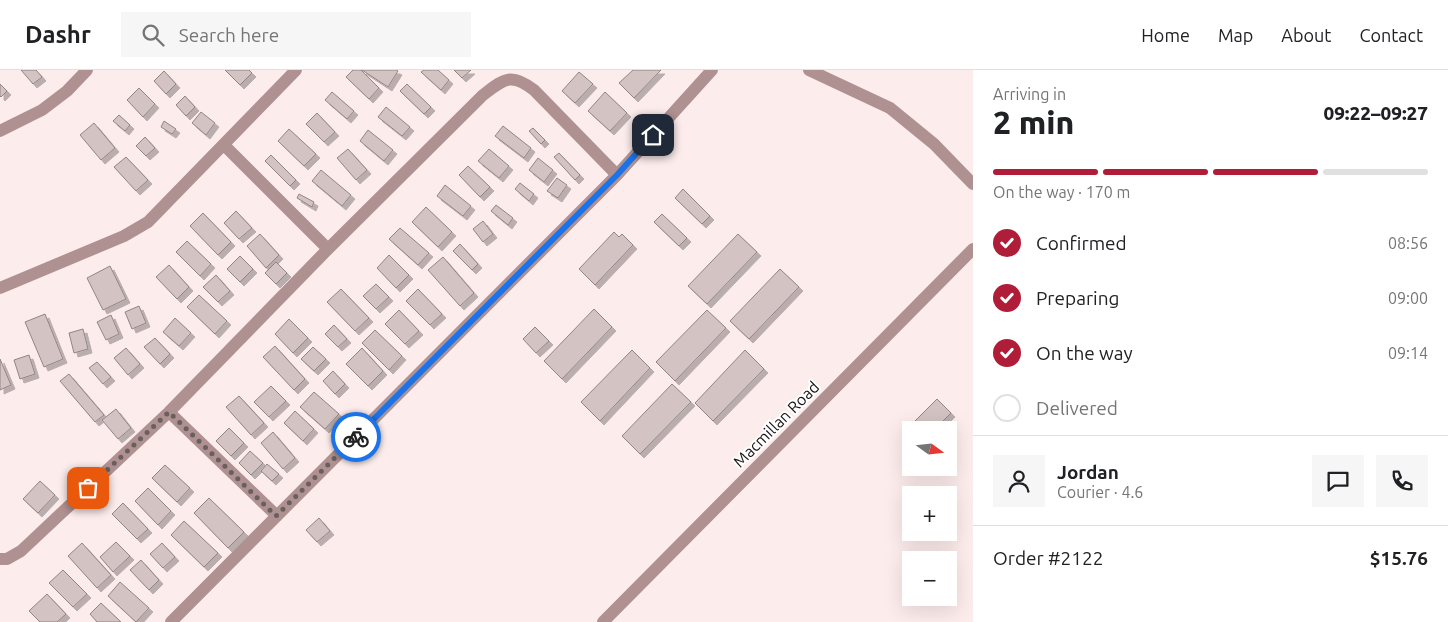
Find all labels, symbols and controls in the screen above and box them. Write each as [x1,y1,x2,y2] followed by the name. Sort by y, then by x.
[121,12,471,57] search box
[25,21,91,48] text: Dashr
[139,21,167,49] icon: search
[179,24,279,46] text: Search here
[1141,25,1190,45] text: Home
[1218,25,1253,45] text: Map
[1281,25,1331,45] text: About
[1359,25,1423,45] text: Contact
[993,85,1066,103] text: Arriving in
[1323,102,1428,124] text: 09:22–09:27
[993,104,1074,140] text: 2 min
[632,114,674,156] pin
[639,121,667,149] icon: home
[993,183,1130,201] text: On the way · 170 m
[993,229,1021,257] icon: check
[1036,232,1127,254] text: Confirmed
[1388,234,1428,252] text: 08:56
[993,284,1021,312] icon: check
[1036,287,1120,309] text: Preparing
[1388,289,1428,307] text: 09:00
[993,339,1021,367] icon: check
[1036,342,1133,364] text: On the way
[1388,344,1428,362] text: 09:14
[729,377,823,471] street label: Macmillan Road
[1036,397,1118,419] text: Delivered
[331,412,381,462] courier
[902,421,958,476] north arrow
[902,421,957,606] map controls
[342,423,370,451] icon: bike
[993,455,1045,507] button: person
[1312,455,1364,507] button: chat
[1376,455,1428,507] button: phone
[1057,461,1119,483] text: Jordan
[67,467,109,509] pin
[74,474,102,502] icon: bag
[1057,483,1143,501] text: Courier · 4.6
[902,486,957,541] button: +
[993,547,1103,569] text: Order #2122
[1370,547,1428,569] text: $15.76
[902,551,957,606] button: −

